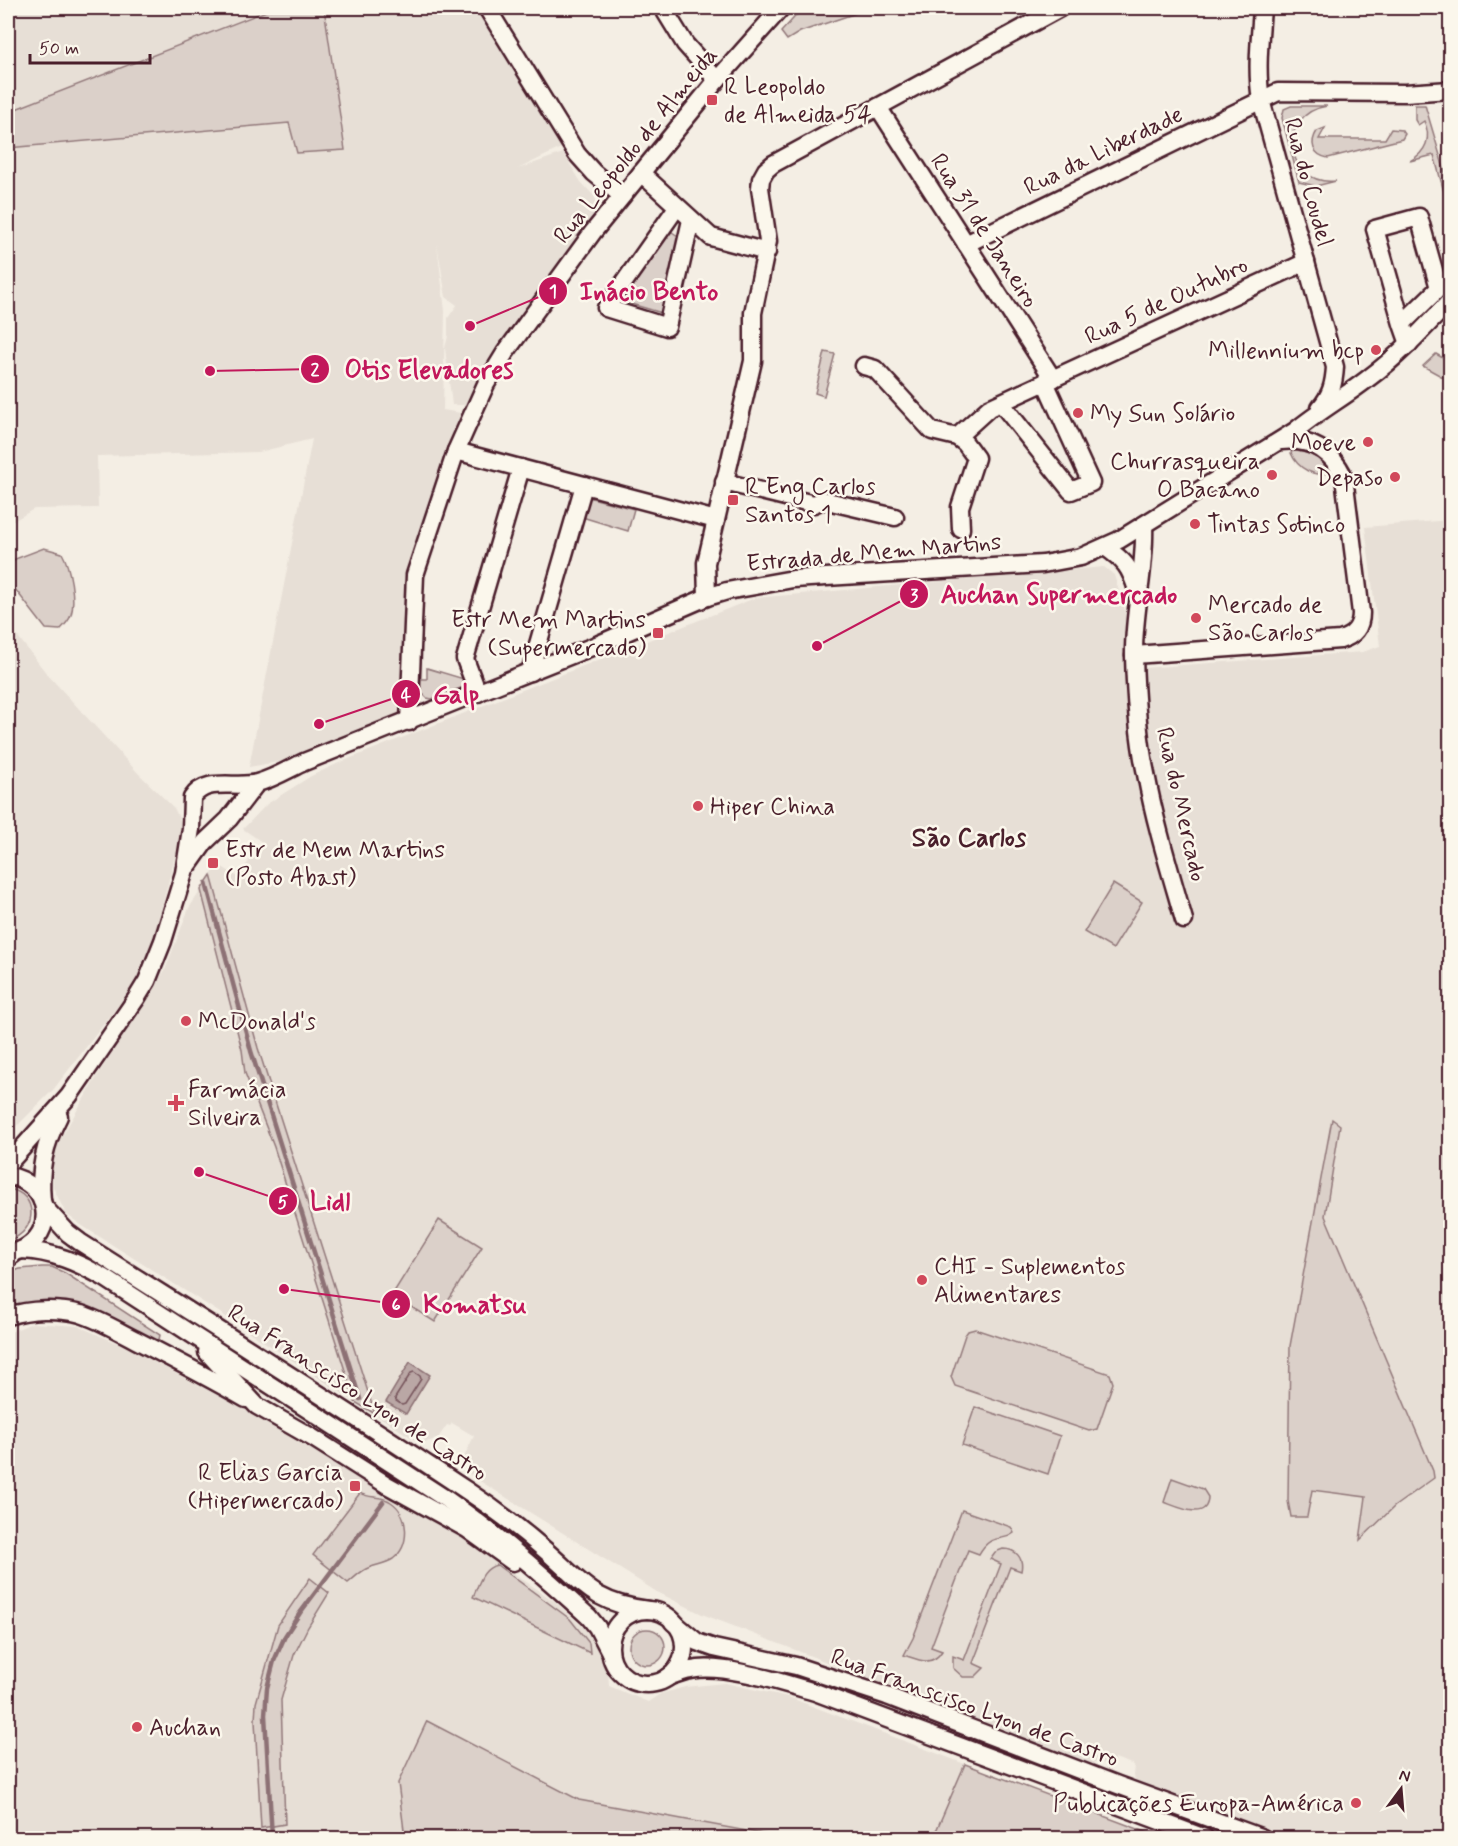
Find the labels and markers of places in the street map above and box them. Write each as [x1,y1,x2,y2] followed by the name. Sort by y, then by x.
[724,72,872,131] place label: R Leopoldo de Almeida 54
[705,93,719,107] marker: R Leopoldo de Almeida 54
[538,269,730,313] callout: Inácio Bento
[1208,336,1364,367] place label: Millennium bcp
[1369,343,1383,357] marker: Millennium bcp
[300,347,528,391] callout: Otis Elevadores
[1090,399,1235,430] place label: My Sun Solário
[1071,406,1085,420] marker: My Sun Solário
[1291,428,1356,459] place label: Moeve
[1361,435,1375,449] marker: Moeve
[1110,447,1260,506] place label: Churrasqueira O Bacano
[1316,463,1383,494] place label: Depaso
[1265,468,1279,482] marker: Churrasqueira O Bacano
[1388,470,1402,484] marker: Depaso
[745,472,876,531] place label: R Eng Carlos Santos 1
[726,493,740,507] marker: R Eng Carlos Santos 1
[1207,510,1345,541] place label: Tintas Sotinco
[1188,517,1202,531] marker: Tintas Sotinco
[899,572,1189,616] callout: Auchan Supermercado
[1208,590,1323,649] place label: Mercado de São Carlos
[451,605,646,664] place label: Estr Mem Martins (Supermercado)
[1189,611,1203,625] marker: Mercado de São Carlos
[651,626,665,640] marker: Estr Mem Martins (Supermercado)
[391,672,491,716] callout: Galp
[710,792,835,823] place label: Hiper China
[691,799,705,813] marker: Hiper China
[225,835,445,894] place label: Estr de Mem Martins (Posto Abast)
[206,856,220,870] marker: Estr de Mem Martins (Posto Abast)
[198,1007,316,1038] place label: McDonald's
[179,1014,193,1028] marker: McDonald's
[188,1075,286,1134] place label: Farmácia Silveira
[169,1096,183,1110] marker: Farmácia Silveira
[268,1179,362,1223] callout: Lidl
[934,1252,1126,1311] place label: CHI - Suplementos Alimentares
[915,1273,929,1287] marker: CHI - Suplementos Alimentares
[381,1282,539,1326] callout: Komatsu
[188,1458,343,1517] place label: R Elias Garcia (Hipermercado)
[348,1479,362,1493] marker: R Elias Garcia (Hipermercado)
[149,1713,221,1744] place label: Auchan
[130,1720,144,1734] marker: Auchan
[1053,1789,1344,1820] place label: Publicações Europa-América
[1349,1796,1363,1810] marker: Publicações Europa-América

